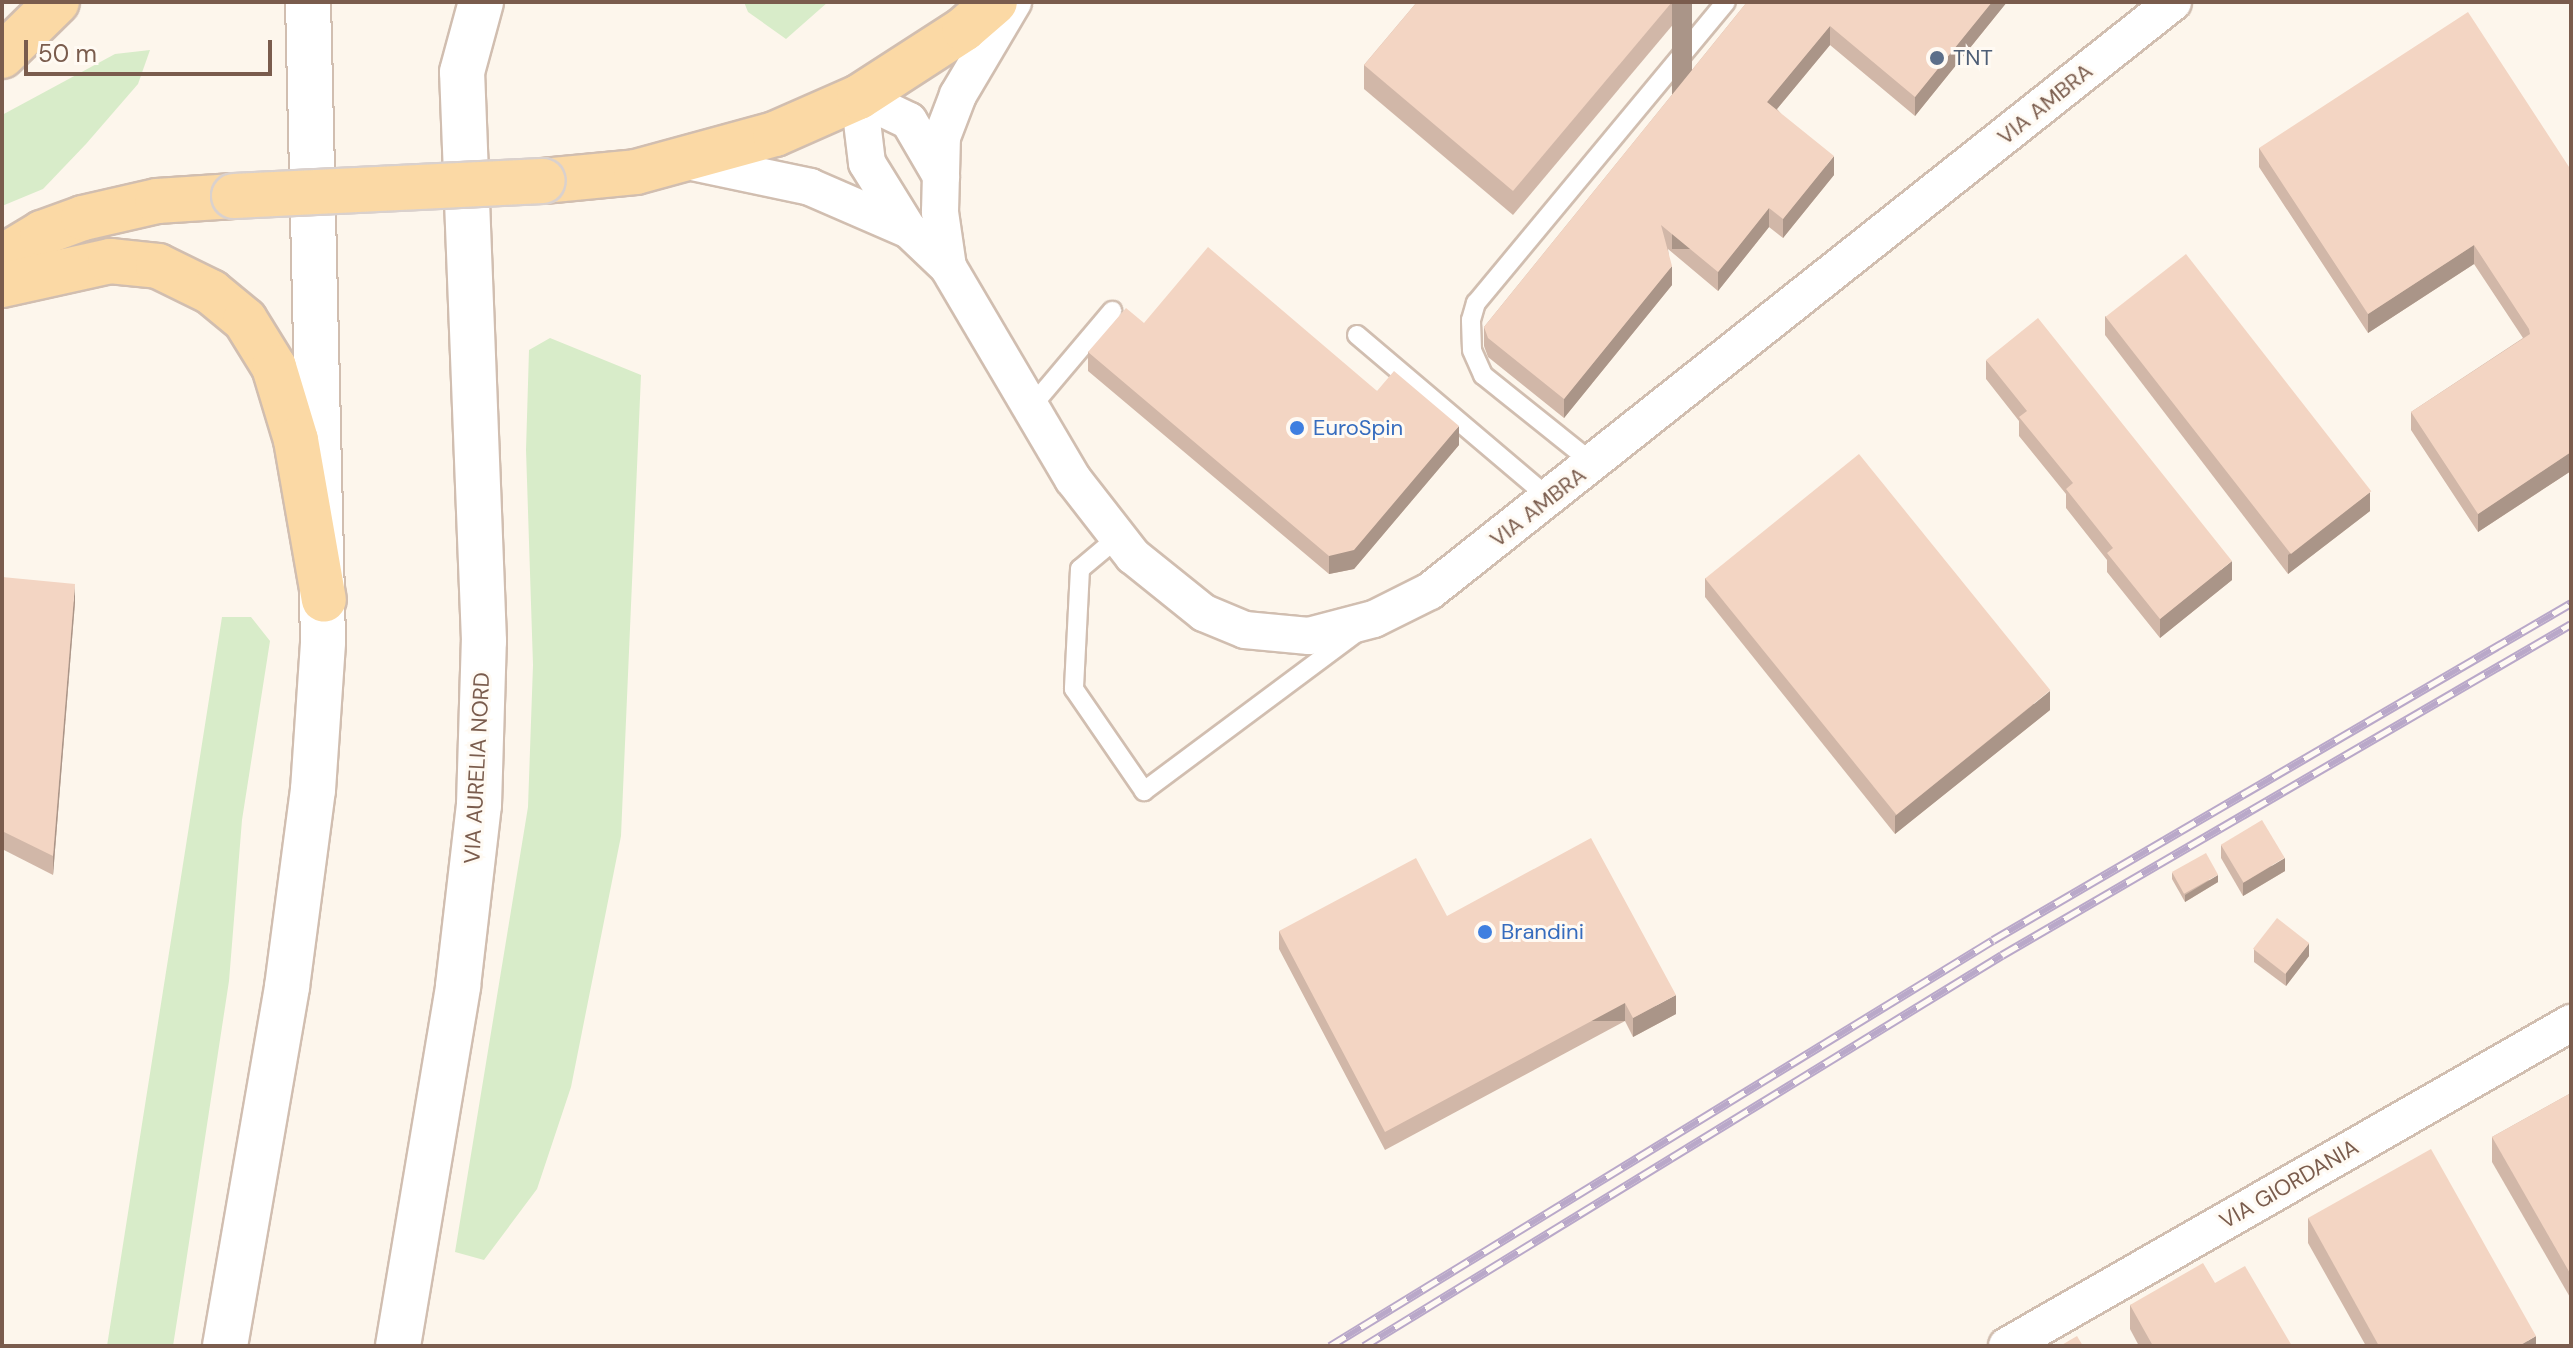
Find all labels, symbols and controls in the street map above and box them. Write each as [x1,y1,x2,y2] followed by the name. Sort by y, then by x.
[28,24,276,74] scale bar
[38,38,97,69] text: 50 m
[1953,45,1993,71] place label: TNT
[1928,49,1946,67] marker: TNT
[1992,58,2098,150] street label: VIA AMBRA
[1313,415,1403,441] place label: EuroSpin
[1288,419,1306,437] marker: EuroSpin
[1485,461,1591,553] street label: VIA AMBRA
[459,672,495,864] street label: VIA AURELIA NORD
[1501,919,1584,945] place label: Brandini
[1476,923,1494,941] marker: Brandini
[2215,1134,2363,1234] street label: VIA GIORDANIA

